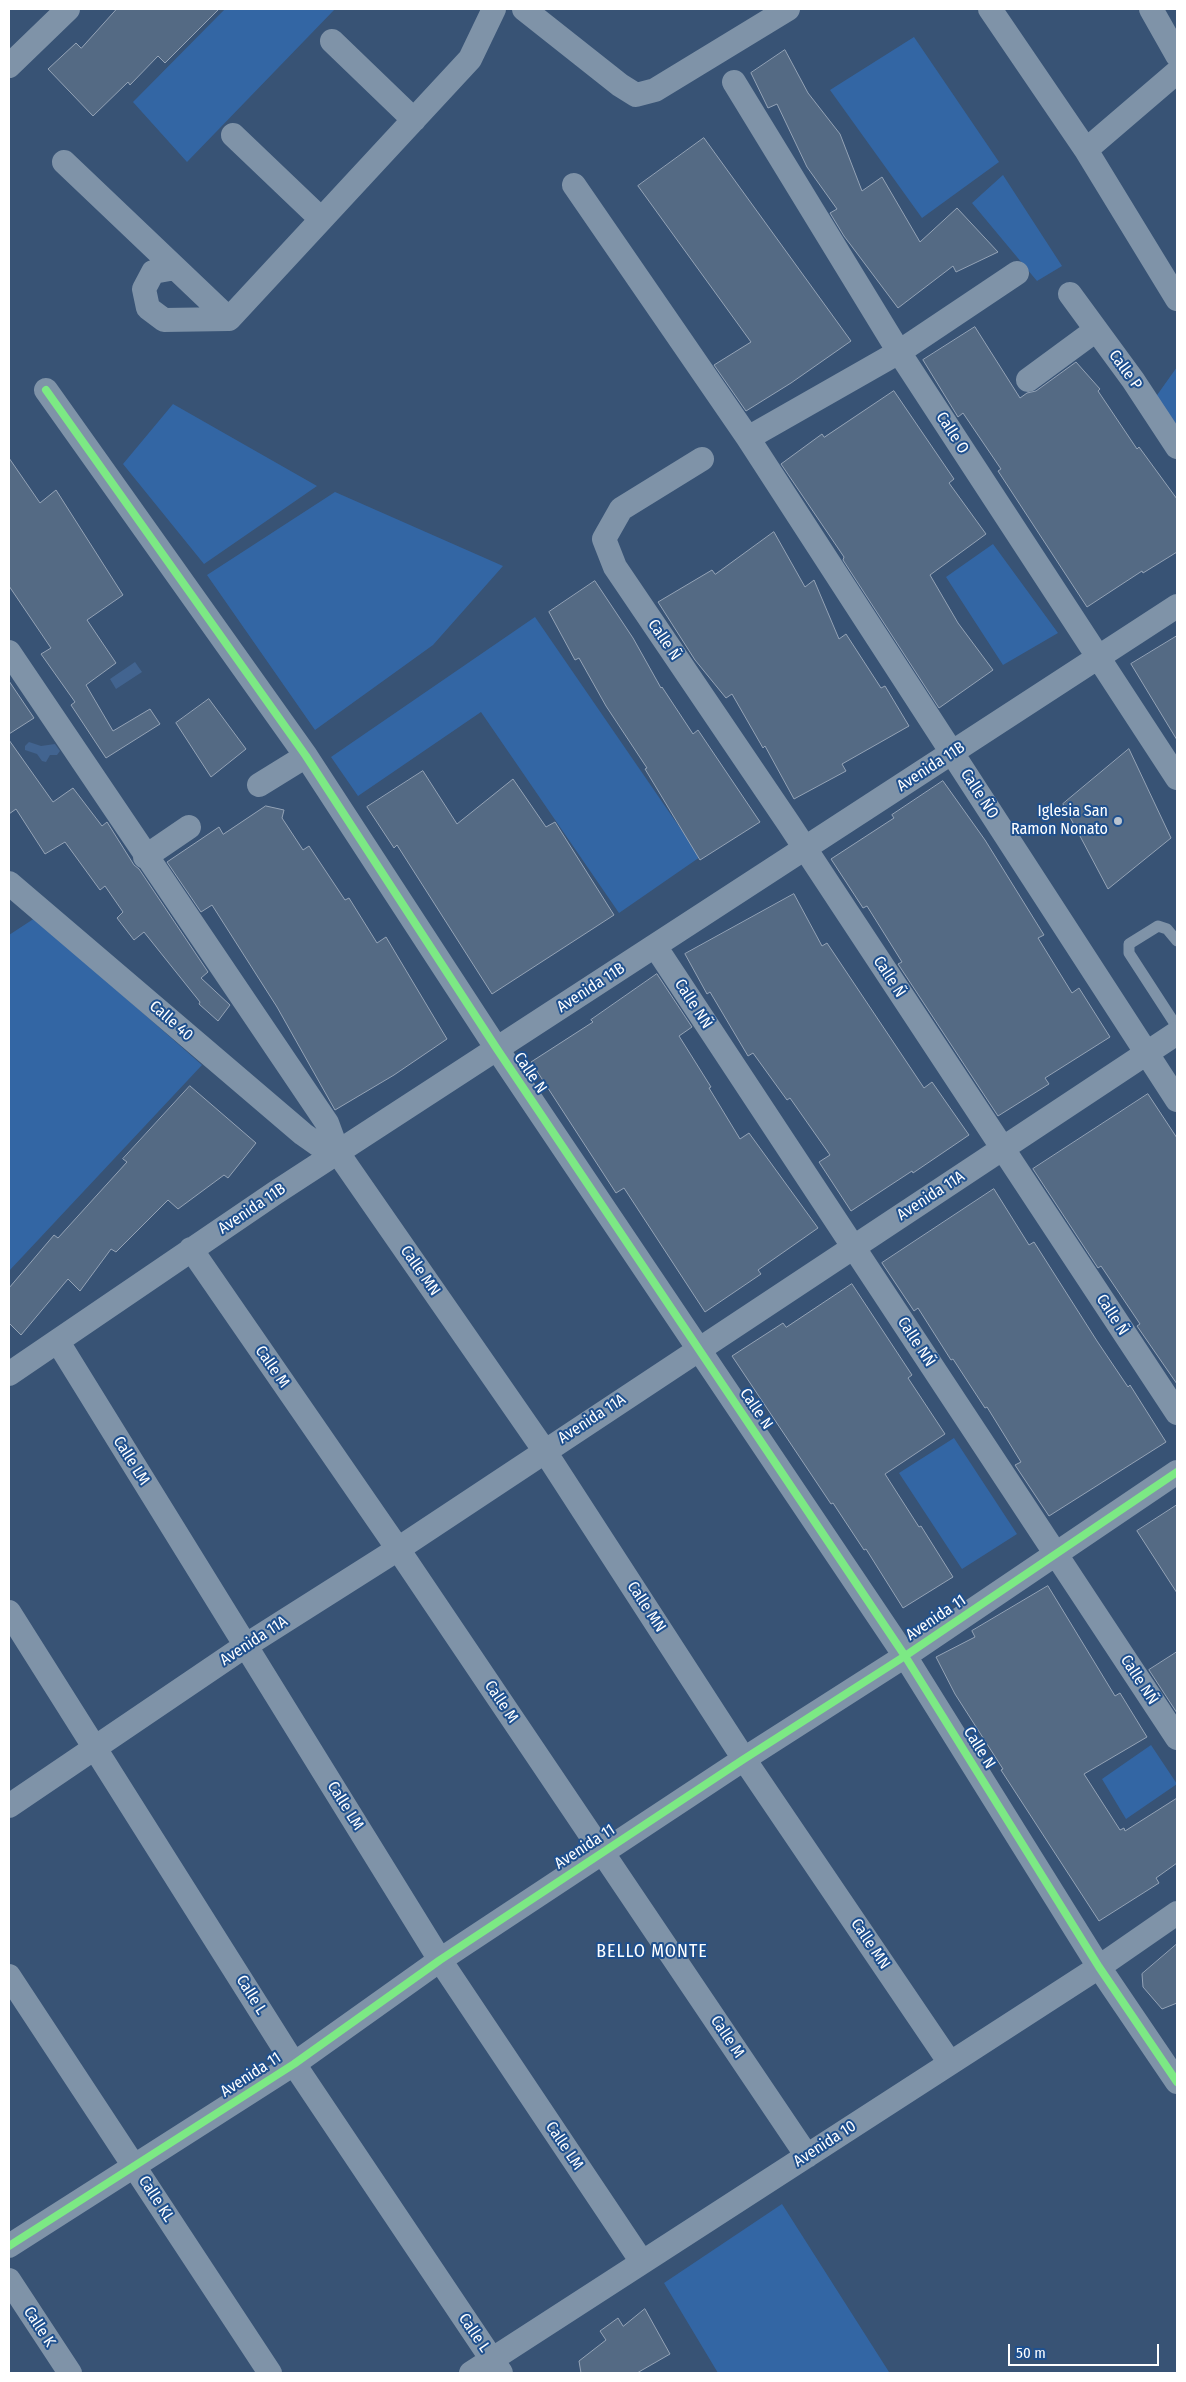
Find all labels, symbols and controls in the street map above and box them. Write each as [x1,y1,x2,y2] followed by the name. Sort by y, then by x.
[1104,347,1146,393] street label: Calle P
[931,409,973,457] street label: Calle O
[643,616,685,664] street label: Calle Ñ
[893,738,969,796] street label: Avenida 11B
[956,766,1002,822] street label: Calle ÑO
[1011,802,1108,840] place label: Iglesia San Ramon Nonato
[1112,815,1124,827] marker: Iglesia San Ramon Nonato
[869,953,909,1001] street label: Calle Ñ
[553,959,629,1017] street label: Avenida 11B
[670,976,716,1032] street label: Calle NÑ
[145,997,197,1045] street label: Calle 40
[509,1049,551,1097] street label: Calle N
[894,1167,968,1225] street label: Avenida 11A
[215,1180,289,1238] street label: Avenida 11B
[396,1242,444,1300] street label: Calle MN
[1092,1291,1132,1339] street label: Calle Ñ
[893,1314,939,1370] street label: Calle NÑ
[251,1342,293,1392] street label: Calle M
[735,1385,777,1433] street label: Calle N
[555,1390,629,1448] street label: Avenida 11A
[109,1433,153,1489] street label: Calle LM
[622,1578,670,1636] street label: Calle MN
[902,1591,970,1645] street label: Avenida 11
[217,1612,291,1670] street label: Avenida 11A
[1116,1652,1162,1708] street label: Calle NÑ
[480,1677,522,1727] street label: Calle M
[959,1724,999,1772] street label: Calle N
[323,1778,367,1834] street label: Calle LM
[551,1820,619,1874] street label: Avenida 11
[846,1915,894,1973] street label: Calle MN
[595,1941,709,1963] district label: BELLO MONTE
[232,1972,270,2018] street label: Calle L
[706,2012,748,2062] street label: Calle M
[217,2048,285,2102] street label: Avenida 11
[790,2117,860,2171] street label: Avenida 10
[541,2118,587,2174] street label: Calle LM
[134,2172,178,2226] street label: Calle KL
[19,2303,59,2351] street label: Calle K
[454,2310,494,2356] street label: Calle L
[1011,2334,1162,2366] scale bar
[1016,2344,1046,2362] text: 50 m

